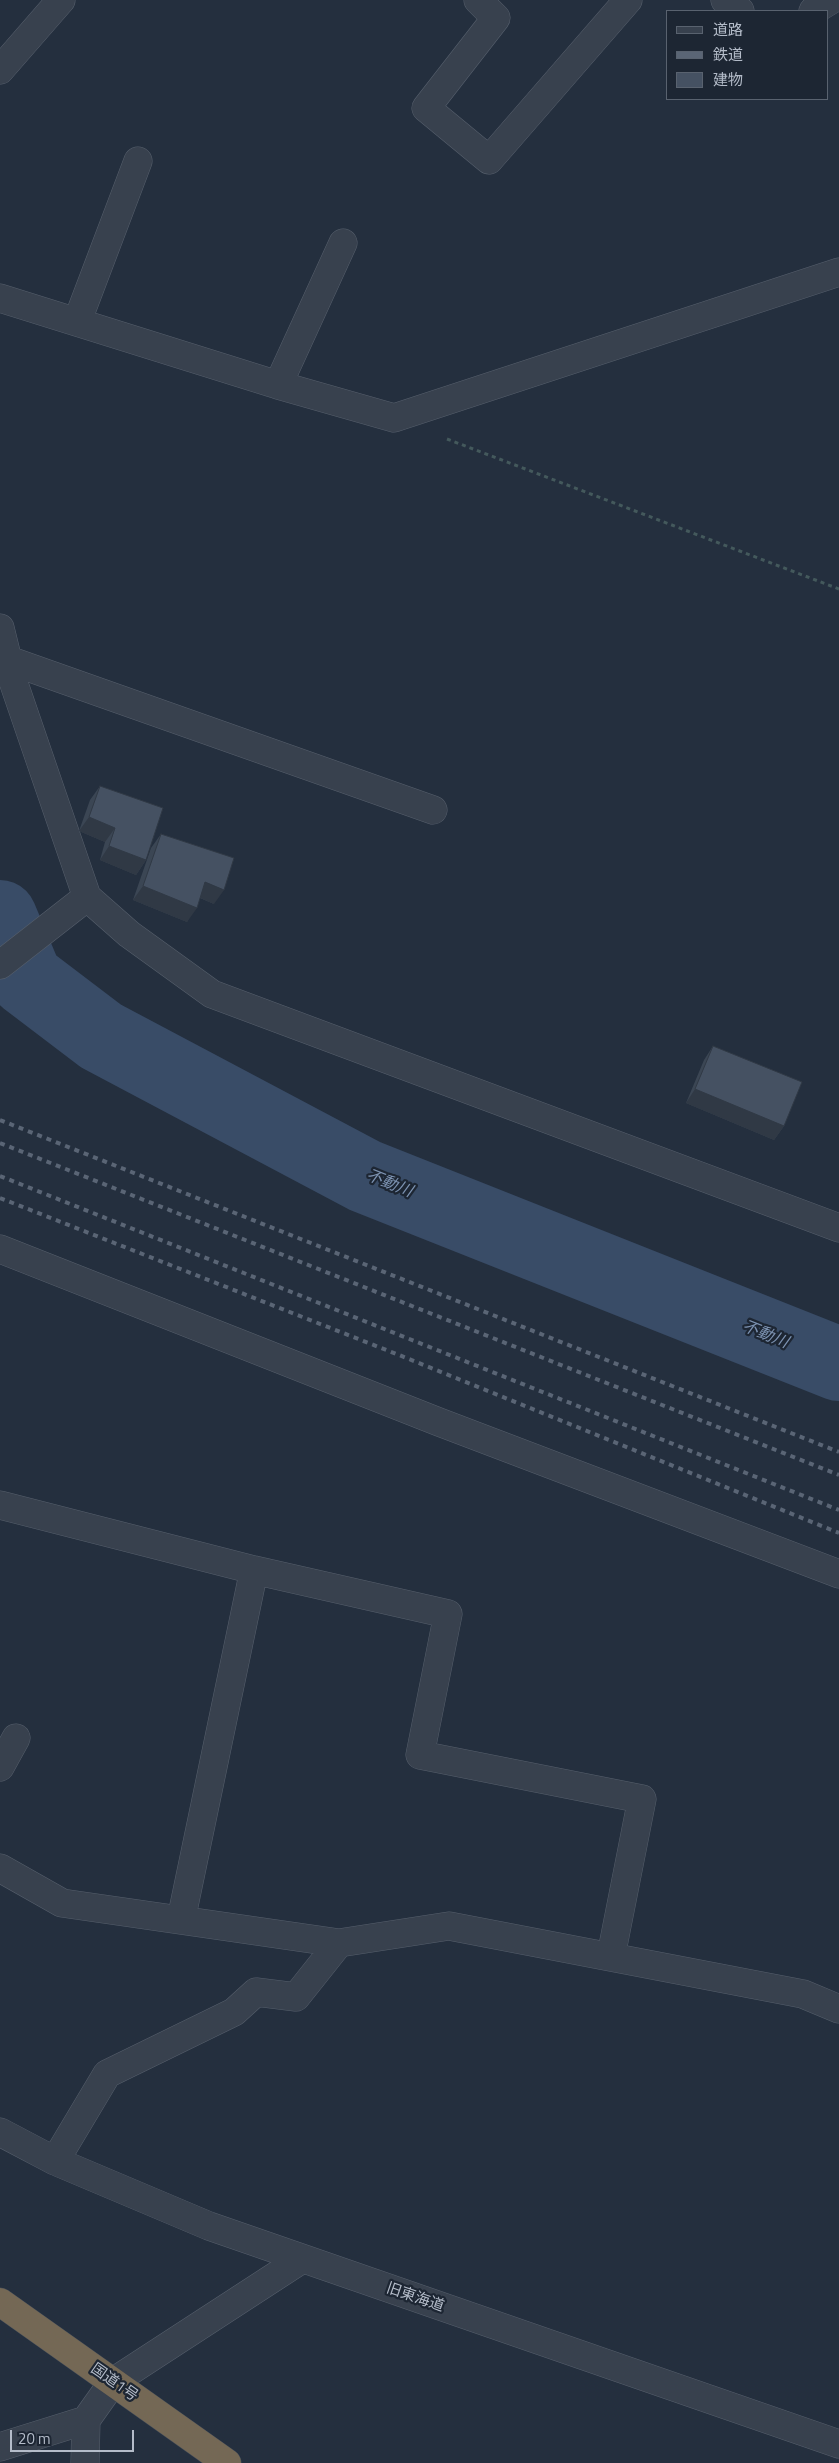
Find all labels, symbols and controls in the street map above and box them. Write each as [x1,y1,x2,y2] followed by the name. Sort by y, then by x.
[666,10,829,100] legend
[713,18,743,41] text: 道路
[713,43,743,66] text: 鉄道
[713,68,743,91] text: 建物
[363,1166,415,1202] water label: 不動川
[739,1317,791,1353] water label: 不動川
[384,2280,446,2316] street label: 旧東海道
[87,2360,141,2406] street label: 国道1号
[12,2420,136,2452] scale bar
[18,2427,51,2450] text: 20 m

